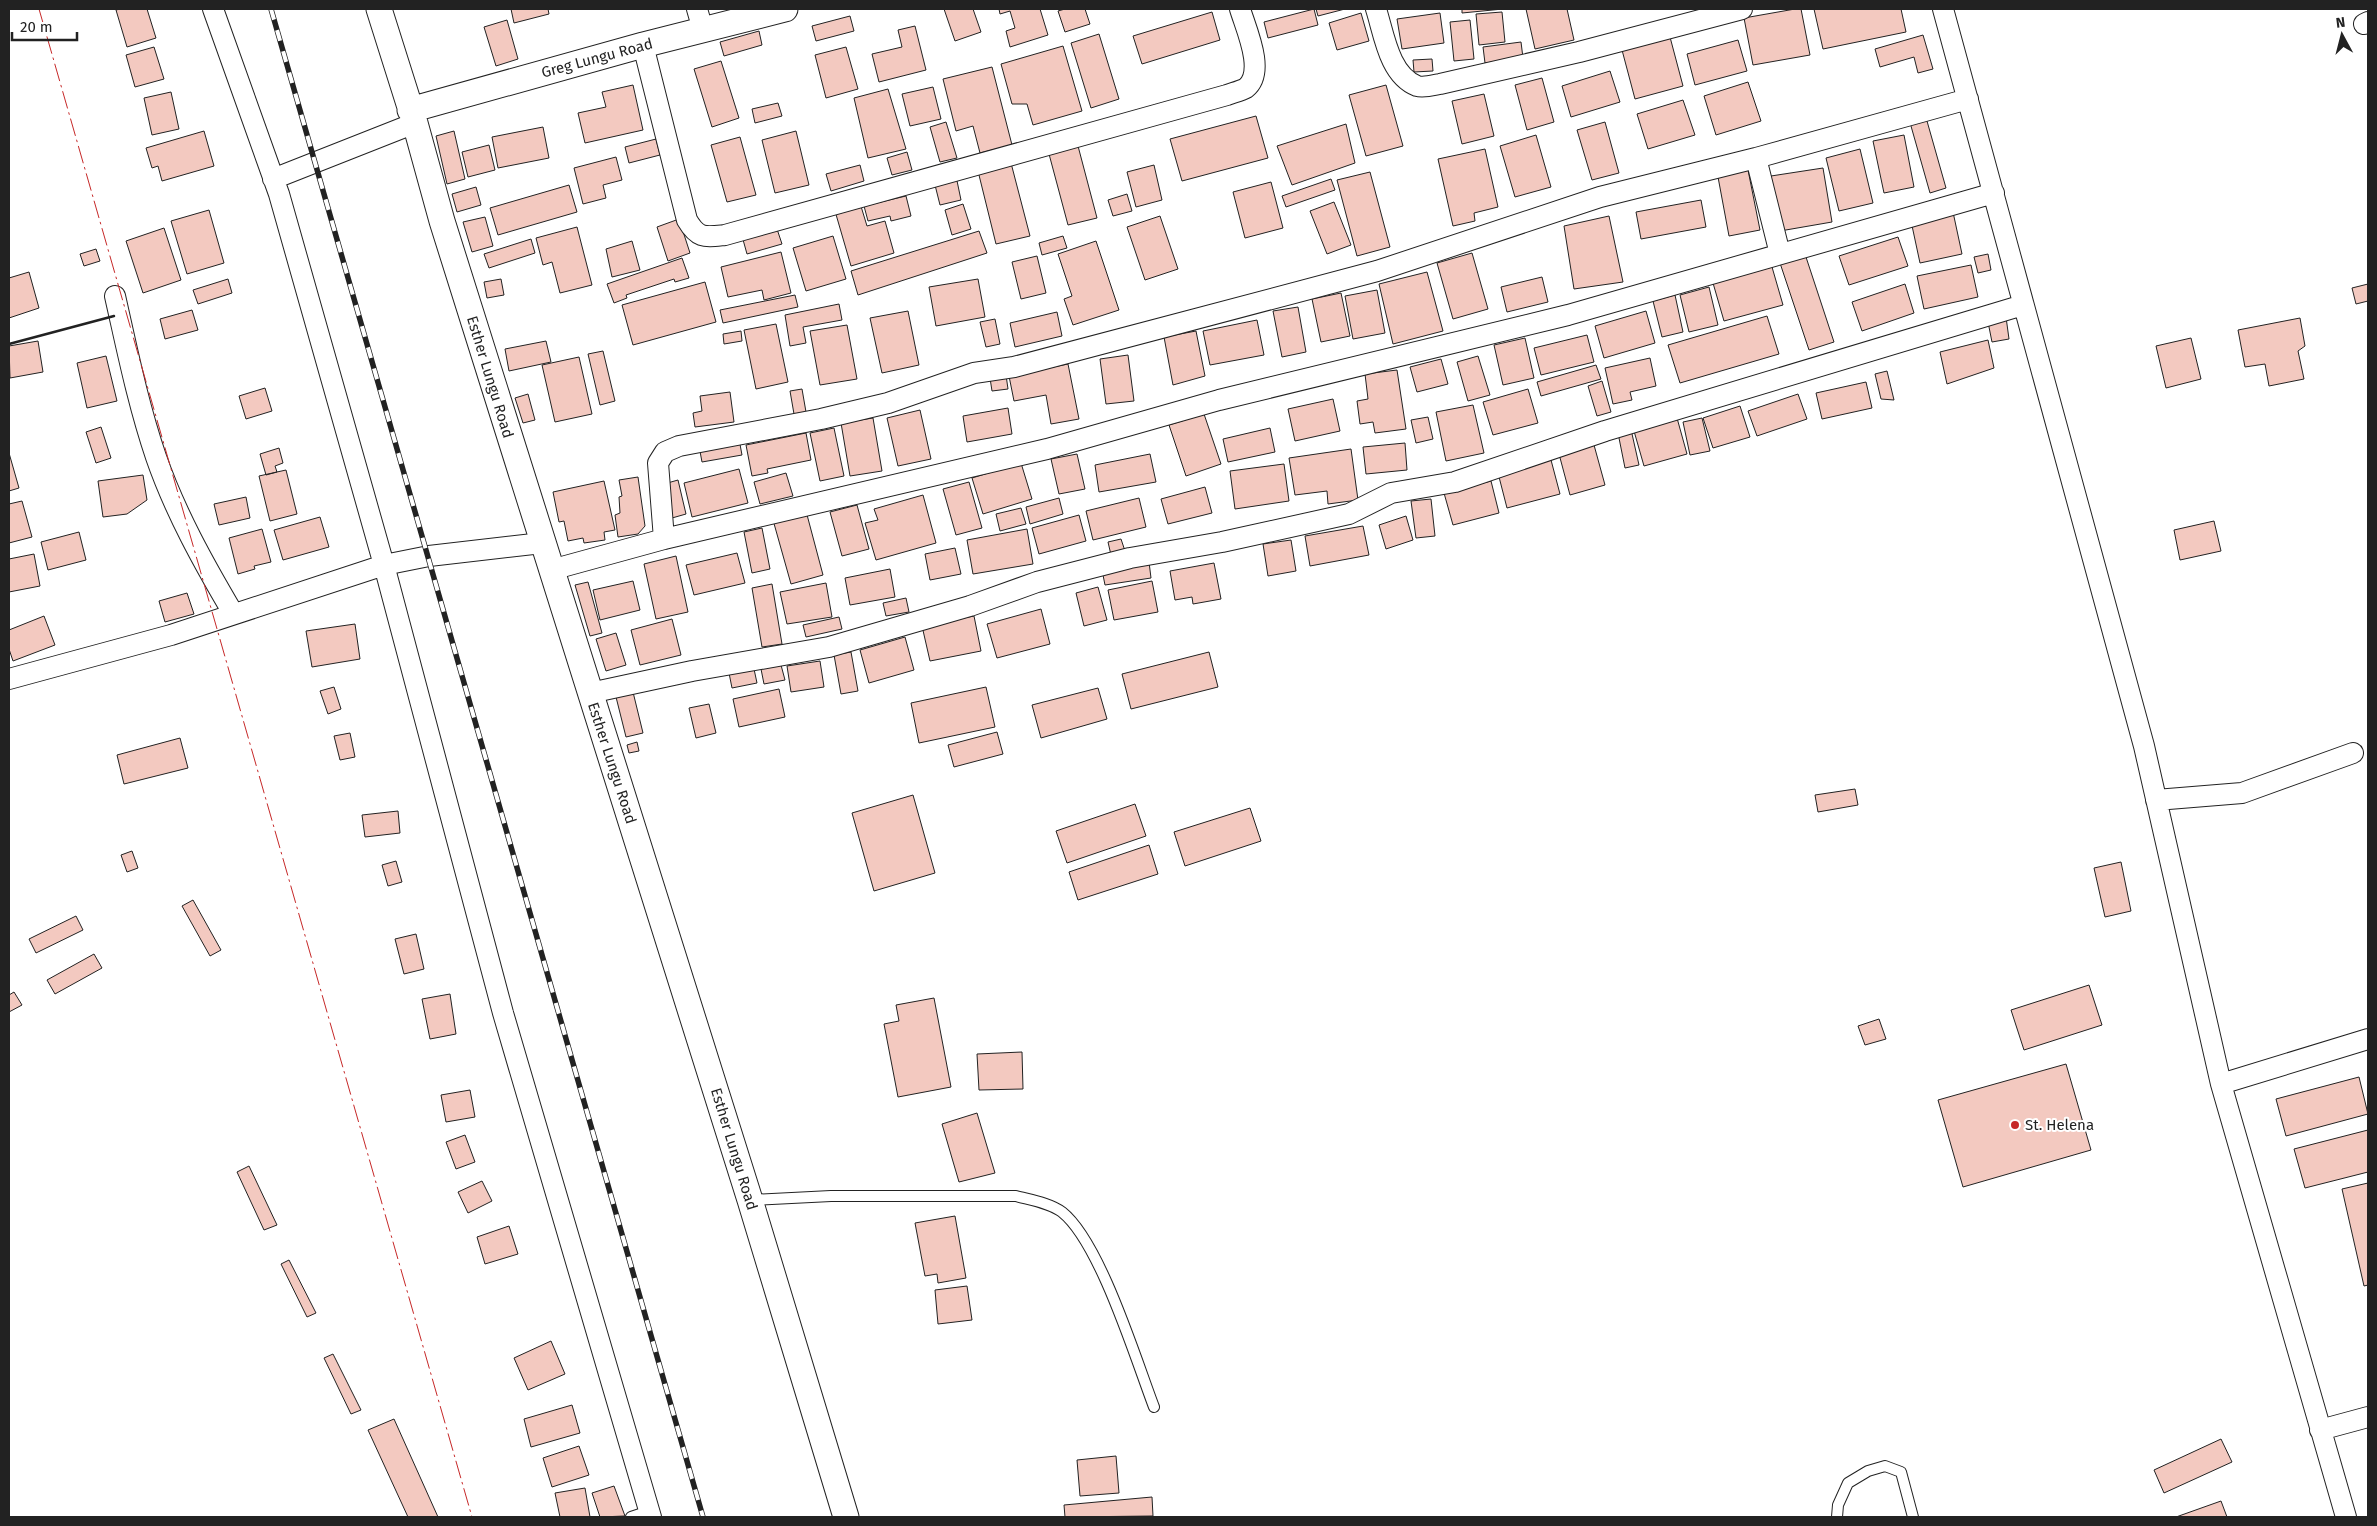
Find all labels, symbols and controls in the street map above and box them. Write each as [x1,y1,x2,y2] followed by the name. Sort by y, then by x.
[12,10,78,42] scale bar
[2317,10,2367,60] north arrow
[2335,14,2346,32] text: N
[20,18,53,36] text: 20 m
[539,34,655,82] street label: Greg Lungu Road
[463,314,517,440] street label: Esther Lungu Road
[584,700,640,826] street label: Esther Lungu Road
[707,1086,761,1212] street label: Esther Lungu Road
[2025,1116,2094,1134] place label: St. Helena
[2009,1119,2021,1131] marker: St. Helena

